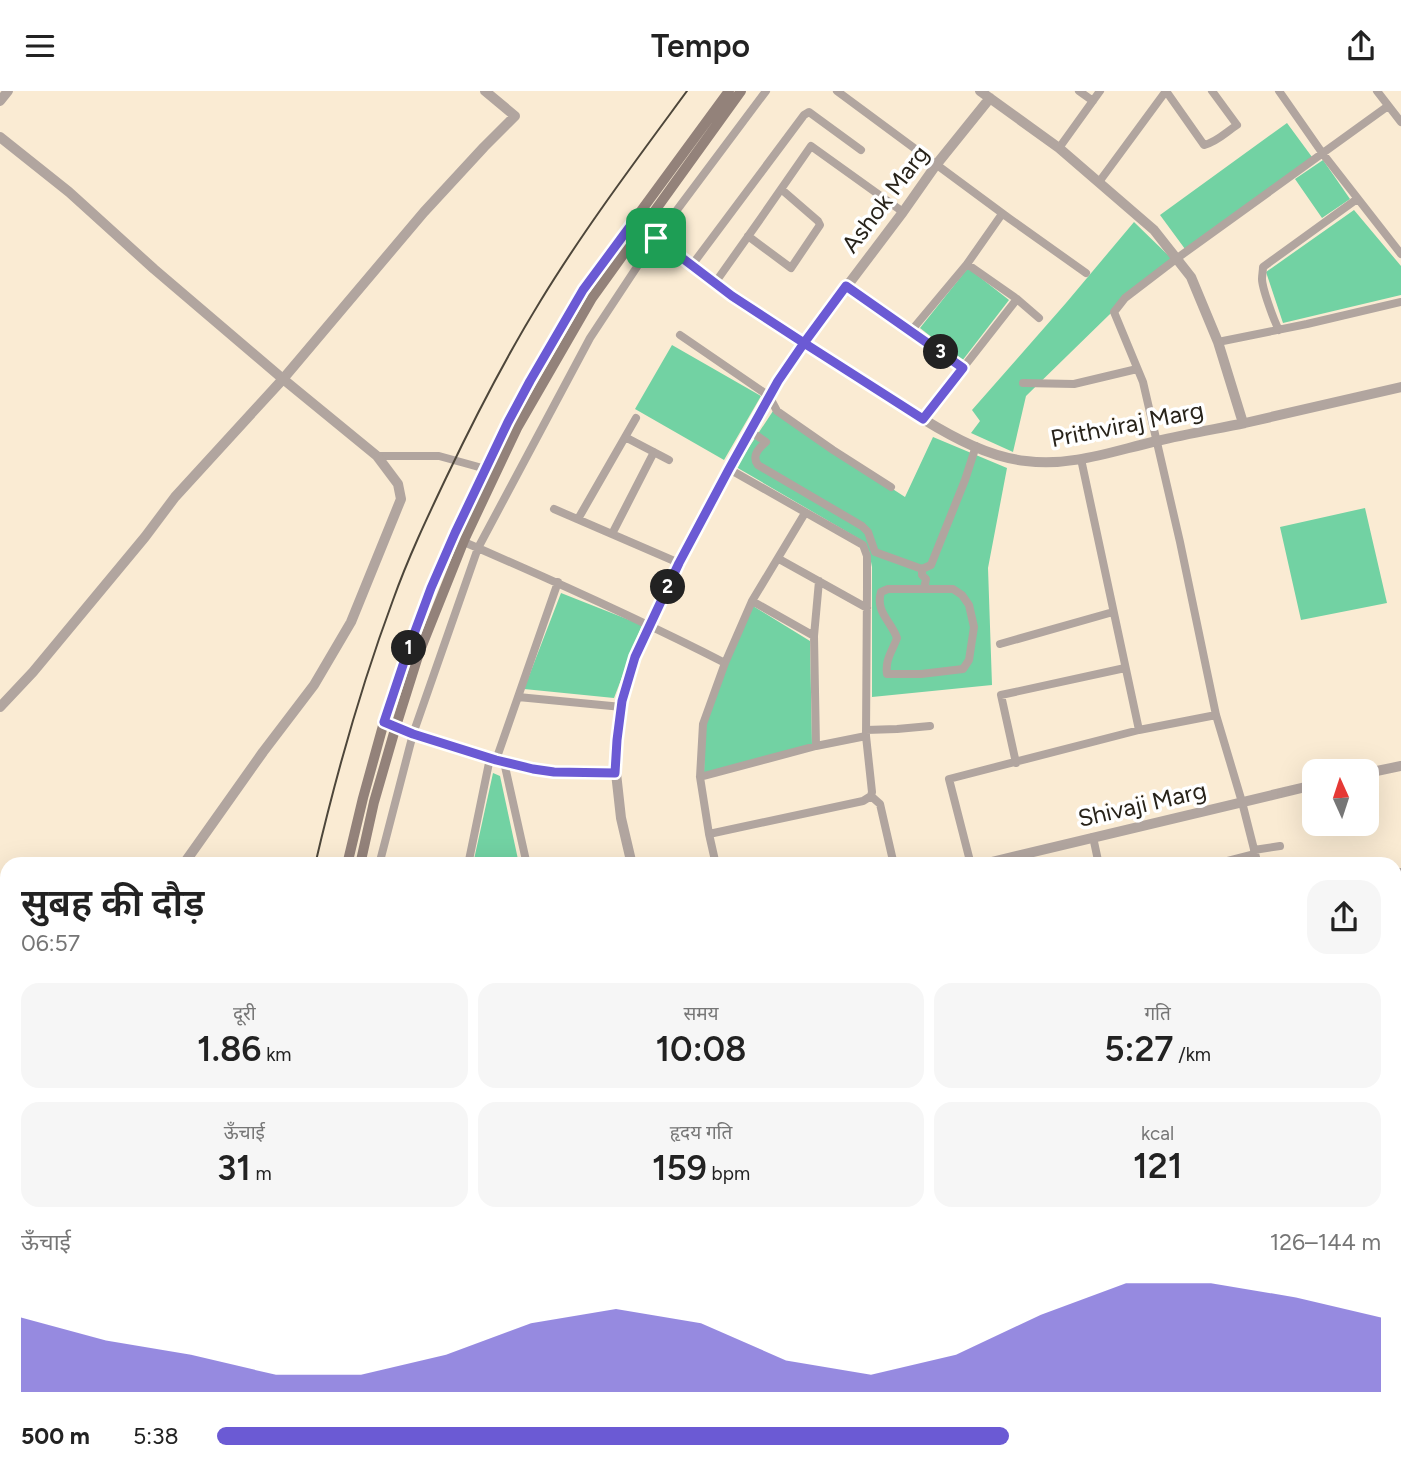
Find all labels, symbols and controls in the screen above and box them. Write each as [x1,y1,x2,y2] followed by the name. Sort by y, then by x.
[21,27,59,65] icon: menu
[651,27,750,65] text: Tempo
[1342,27,1380,65] icon: share
[835,140,935,258] street label: Ashok Marg
[626,208,686,268] pin
[637,219,675,257] icon: arrive
[923,335,958,369] pin: 3
[935,340,946,363] text: 3
[1048,395,1206,453] street label: Prithviraj Marg
[650,569,686,605] pin: 2
[662,575,673,598] text: 2
[392,631,426,665] pin: 1
[404,636,413,659] text: 1
[1302,759,1379,837] north arrow
[1302,759,1379,836] map controls
[1075,775,1209,833] street label: Shivaji Marg
[21,880,204,926] text: सुबह की दौड़
[1307,880,1381,954] button: share
[21,929,80,957] text: 06:57
[233,1002,256,1025] text: दूरी
[683,1002,719,1025] text: समय
[1144,1002,1171,1025] text: गति
[197,1028,261,1070] text: 1.86
[655,1028,747,1070] text: 10:08
[1104,1028,1174,1070] text: 5:27
[261,1043,292,1066] text: km
[1174,1043,1211,1066] text: /km
[224,1121,265,1144] text: ऊँचाई
[670,1121,732,1144] text: हृदय गति
[1141,1122,1174,1145] text: kcal
[1133,1145,1182,1187] text: 121
[217,1147,251,1189] text: 31
[652,1147,707,1189] text: 159
[251,1162,272,1185] text: m
[707,1162,750,1185] text: bpm
[21,1228,71,1256] text: ऊँचाई
[1270,1228,1381,1256] text: 126–144 m
[21,1422,90,1450] text: 500 m
[133,1422,179,1450] text: 5:38

